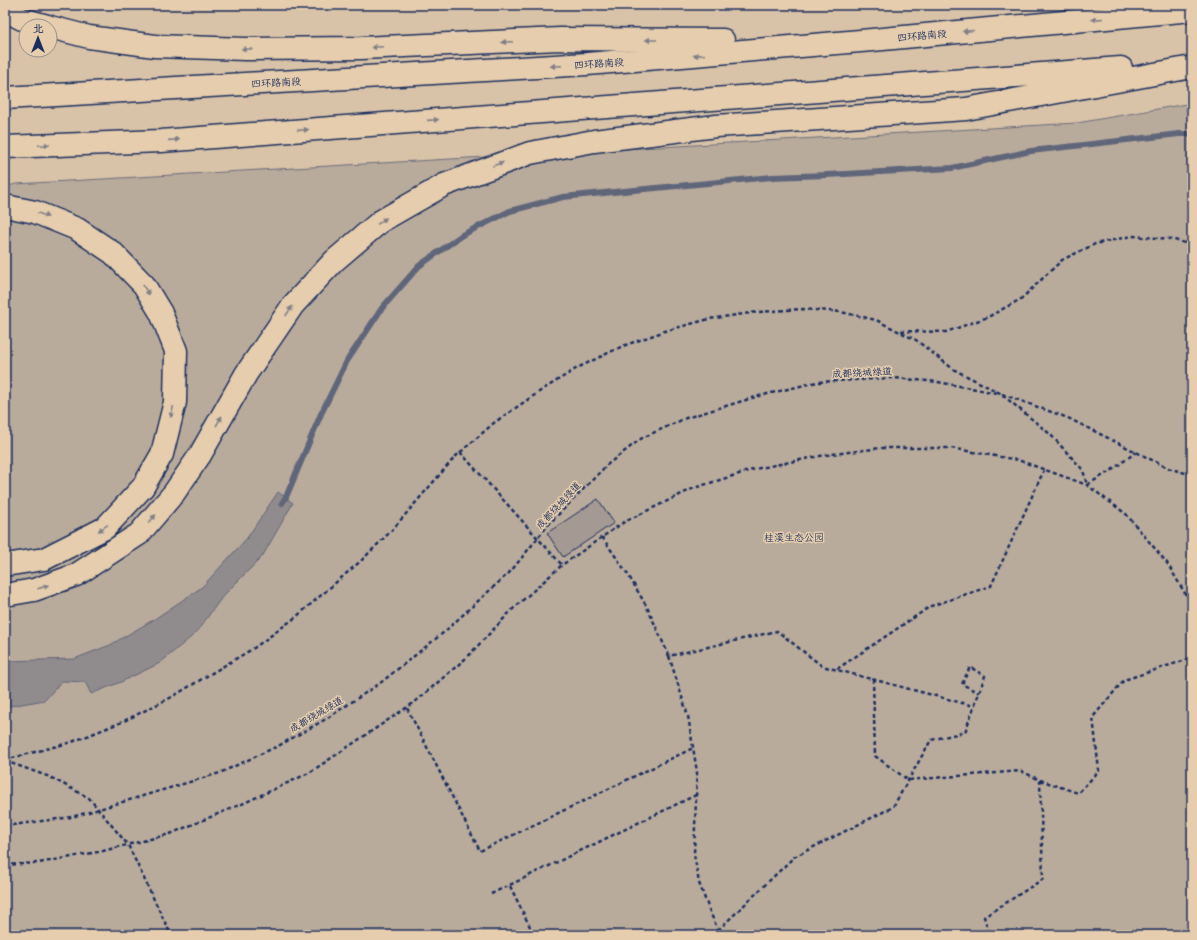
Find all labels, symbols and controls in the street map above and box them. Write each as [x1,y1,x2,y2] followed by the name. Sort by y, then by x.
[1091,15,1103,22] one-way arrow
[18,18,58,58] north arrow
[33,21,44,36] text: 北
[897,27,948,44] street label: 四环路南段
[962,28,974,34] one-way arrow
[644,37,657,43] one-way arrow
[501,38,513,45] one-way arrow
[370,44,383,50] one-way arrow
[240,46,253,52] one-way arrow
[693,51,705,58] one-way arrow
[574,55,624,72] street label: 四环路南段
[549,63,562,69] one-way arrow
[251,75,301,90] street label: 四环路南段
[427,117,439,124] one-way arrow
[297,127,310,134] one-way arrow
[168,137,180,144] one-way arrow
[38,142,50,149] one-way arrow
[493,161,505,167] one-way arrow
[37,212,48,218] one-way arrow
[377,217,387,225] one-way arrow
[143,284,150,295] one-way arrow
[285,306,293,317] one-way arrow
[832,364,892,381] street label: 成都绕城绿道
[169,406,175,419] one-way arrow
[216,415,223,427] one-way arrow
[533,479,584,532] street label: 成都绕城绿道
[147,513,156,524] one-way arrow
[98,524,109,532] one-way arrow
[764,531,824,544] park label: 桂溪生态公园
[37,583,49,589] one-way arrow
[287,693,345,735] street label: 成都绕城绿道

